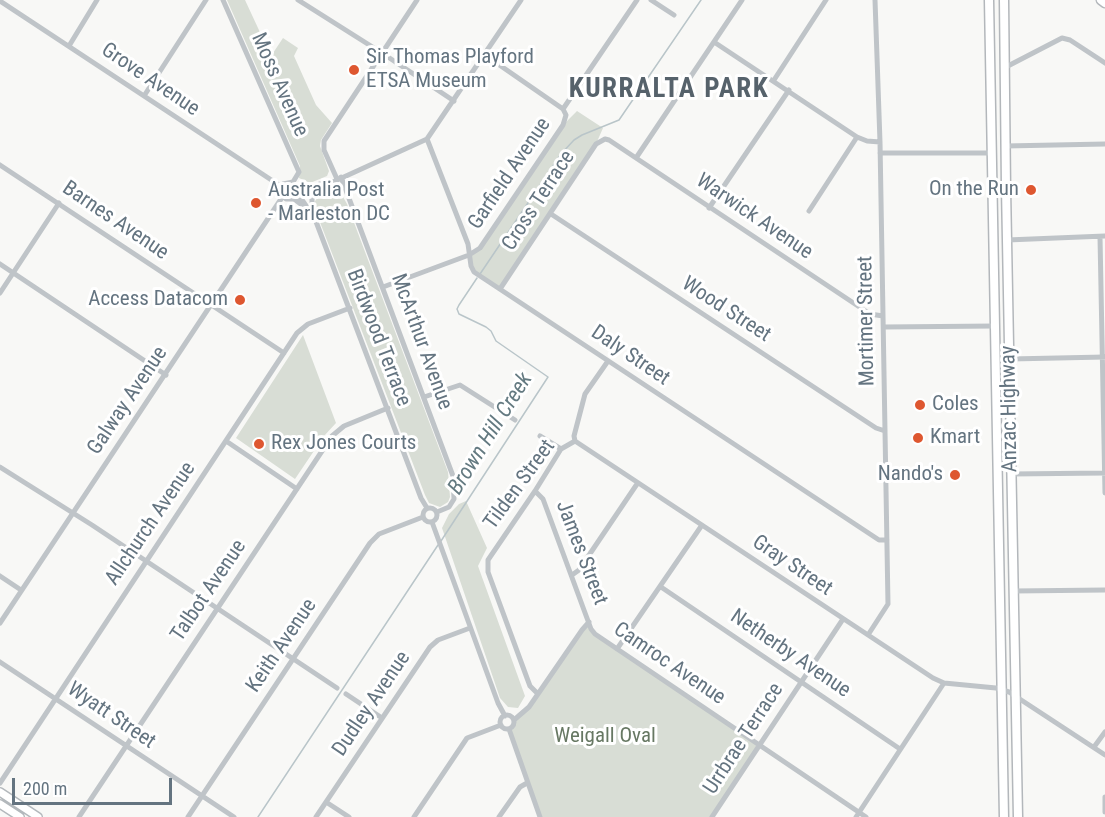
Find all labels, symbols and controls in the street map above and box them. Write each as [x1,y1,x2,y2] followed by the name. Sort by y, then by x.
[245,29,313,141] street label: Moss Avenue
[96,38,204,122] street label: Grove Avenue
[366,45,534,95] place label: Sir Thomas Playford ETSA Museum
[347,63,361,77] marker: Sir Thomas Playford ETSA Museum
[569,74,769,106] district label: KURRALTA PARK
[463,113,557,235] street label: Garfield Avenue
[497,146,581,256] street label: Cross Terrace
[691,169,817,265] street label: Warwick Avenue
[57,176,173,266] street label: Barnes Avenue
[929,177,1019,203] place label: On the Run
[268,178,390,228] place label: Australia Post - Marleston DC
[1024,183,1038,197] marker: On the Run
[249,196,263,210] marker: Australia Post - Marleston DC
[853,256,881,386] street label: Mortimer Street
[340,266,416,410] street label: Birdwood Terrace
[385,271,457,413] street label: McArthur Avenue
[677,272,775,348] street label: Wood Street
[88,287,228,313] place label: Access Datacom
[233,293,247,307] marker: Access Datacom
[586,320,674,392] street label: Daly Street
[83,342,173,460] street label: Galway Avenue
[996,345,1024,473] street label: Anzac Highway
[443,368,539,500] water label: Brown Hill Creek
[932,392,979,418] place label: Coles
[913,398,927,412] marker: Coles
[930,425,980,451] place label: Kmart
[271,431,416,457] place label: Rex Jones Courts
[911,431,925,445] marker: Kmart
[479,435,561,535] street label: Tilden Street
[252,437,266,451] marker: Rex Jones Courts
[101,458,201,590] street label: Allchurch Avenue
[878,462,943,488] place label: Nando's
[948,468,962,482] marker: Nando's
[550,497,612,609] street label: James Street
[747,530,837,602] street label: Gray Street
[166,535,252,647] street label: Talbot Avenue
[242,594,322,698] street label: Keith Avenue
[725,604,855,704] street label: Netherby Avenue
[608,617,730,711] street label: Camroc Avenue
[328,647,416,761] street label: Dudley Avenue
[62,677,160,755] street label: Wyatt Street
[699,679,789,799] street label: Urrbrae Terrace
[554,724,656,750] park label: Weigall Oval
[15,766,176,804] scale bar
[23,778,67,799] text: 200 m

